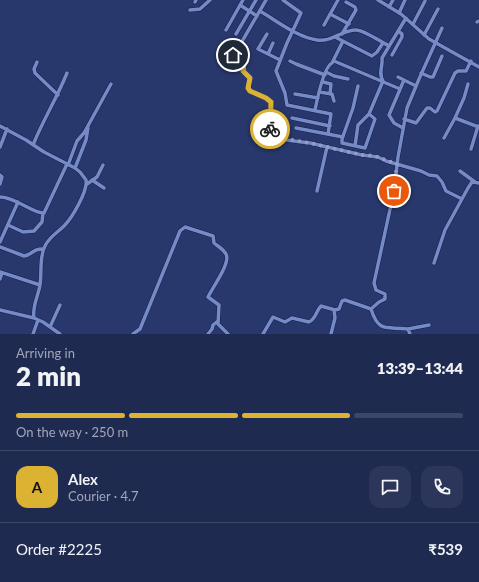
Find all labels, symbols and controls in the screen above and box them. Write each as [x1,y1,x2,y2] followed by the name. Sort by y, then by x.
[216,38,250,72] pin
[222,44,244,66] icon: home
[250,109,290,149] courier
[259,118,281,140] icon: bike
[377,174,411,208] pin
[383,180,405,202] icon: bag
[16,345,75,361] text: Arriving in
[377,359,463,377] text: 13:39–13:44
[16,360,81,392] text: 2 min
[16,424,128,440] text: On the way · 250 m
[369,466,411,508] button: chat
[421,466,463,508] button: phone
[68,470,98,488] text: Alex
[32,478,42,496] text: A
[68,488,139,504] text: Courier · 4.7
[16,540,102,558] text: Order #2225
[428,540,463,558] text: ₹539

